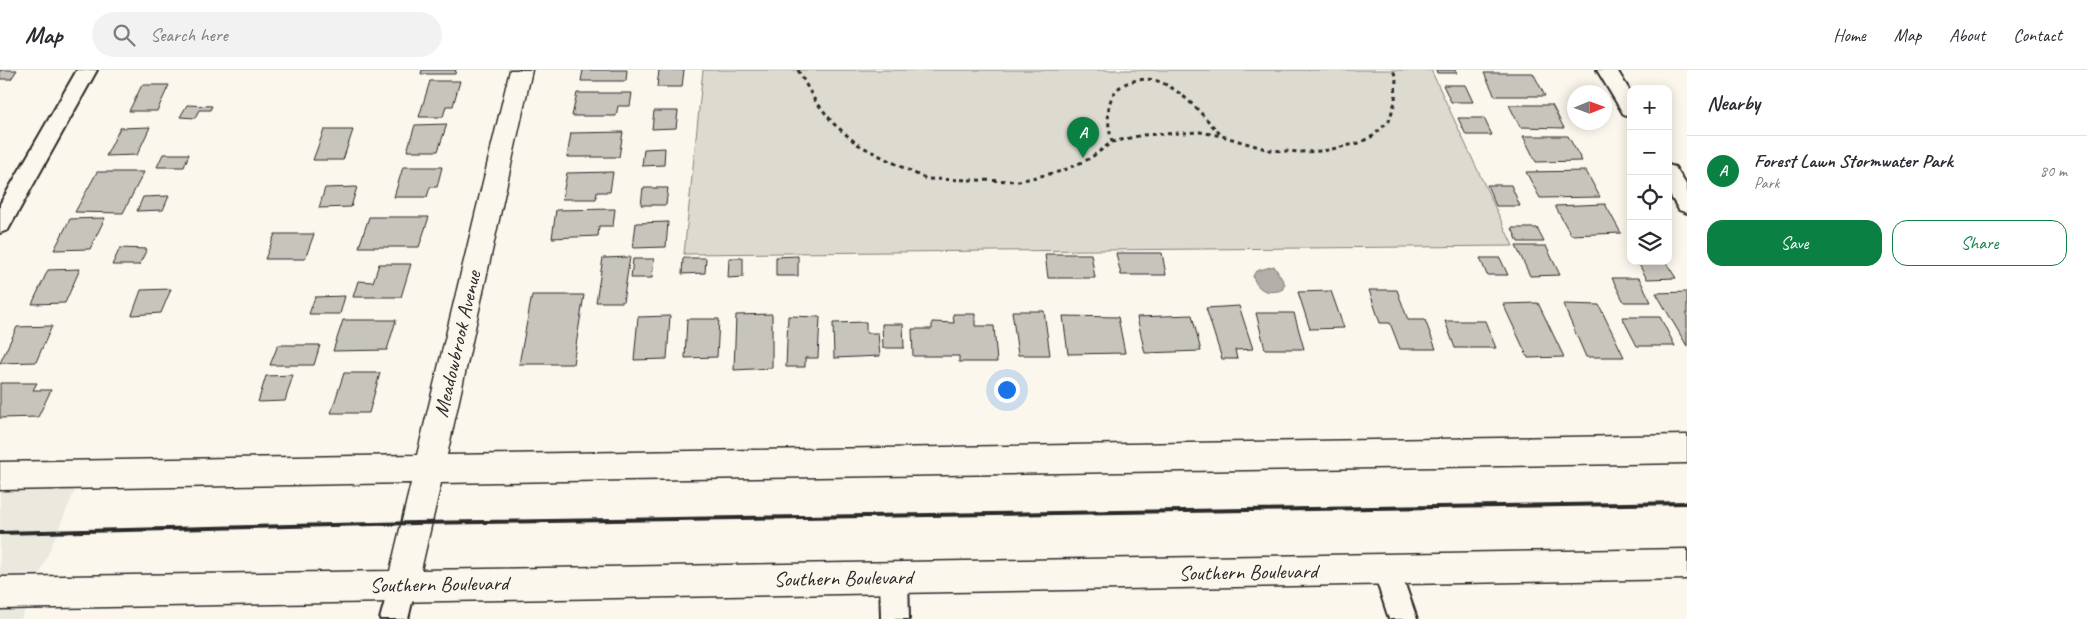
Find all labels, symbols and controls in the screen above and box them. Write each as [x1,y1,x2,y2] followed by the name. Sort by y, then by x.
[92,12,442,57] search box
[25,20,62,50] text: Map
[110,21,138,49] icon: search
[150,23,228,47] text: Search here
[1833,24,1866,46] text: Home
[1894,24,1921,46] text: Map
[1949,24,1985,46] text: About
[2013,24,2062,46] text: Contact
[1567,85,1612,130] north arrow
[1627,85,1672,265] map controls
[1627,85,1672,130] button: +
[1707,90,1760,116] text: Nearby
[1067,117,1099,158] pin: A
[1627,130,1672,175] button: −
[1754,149,1953,173] text: Forest Lawn Stormwater Park
[1719,161,1727,181] text: A
[2040,161,2067,181] text: 80 m
[1754,173,1779,193] text: Park
[1627,175,1672,220] button: locate
[1627,220,1672,265] button: layers
[1707,220,1882,266] button: Save
[1892,220,2067,266] button: Share
[428,267,487,420] street label: Meadowbrook Avenue
[994,377,1020,403] your location
[1178,558,1321,586] street label: Southern Boulevard
[773,564,916,592] street label: Southern Boulevard
[369,570,512,598] street label: Southern Boulevard

